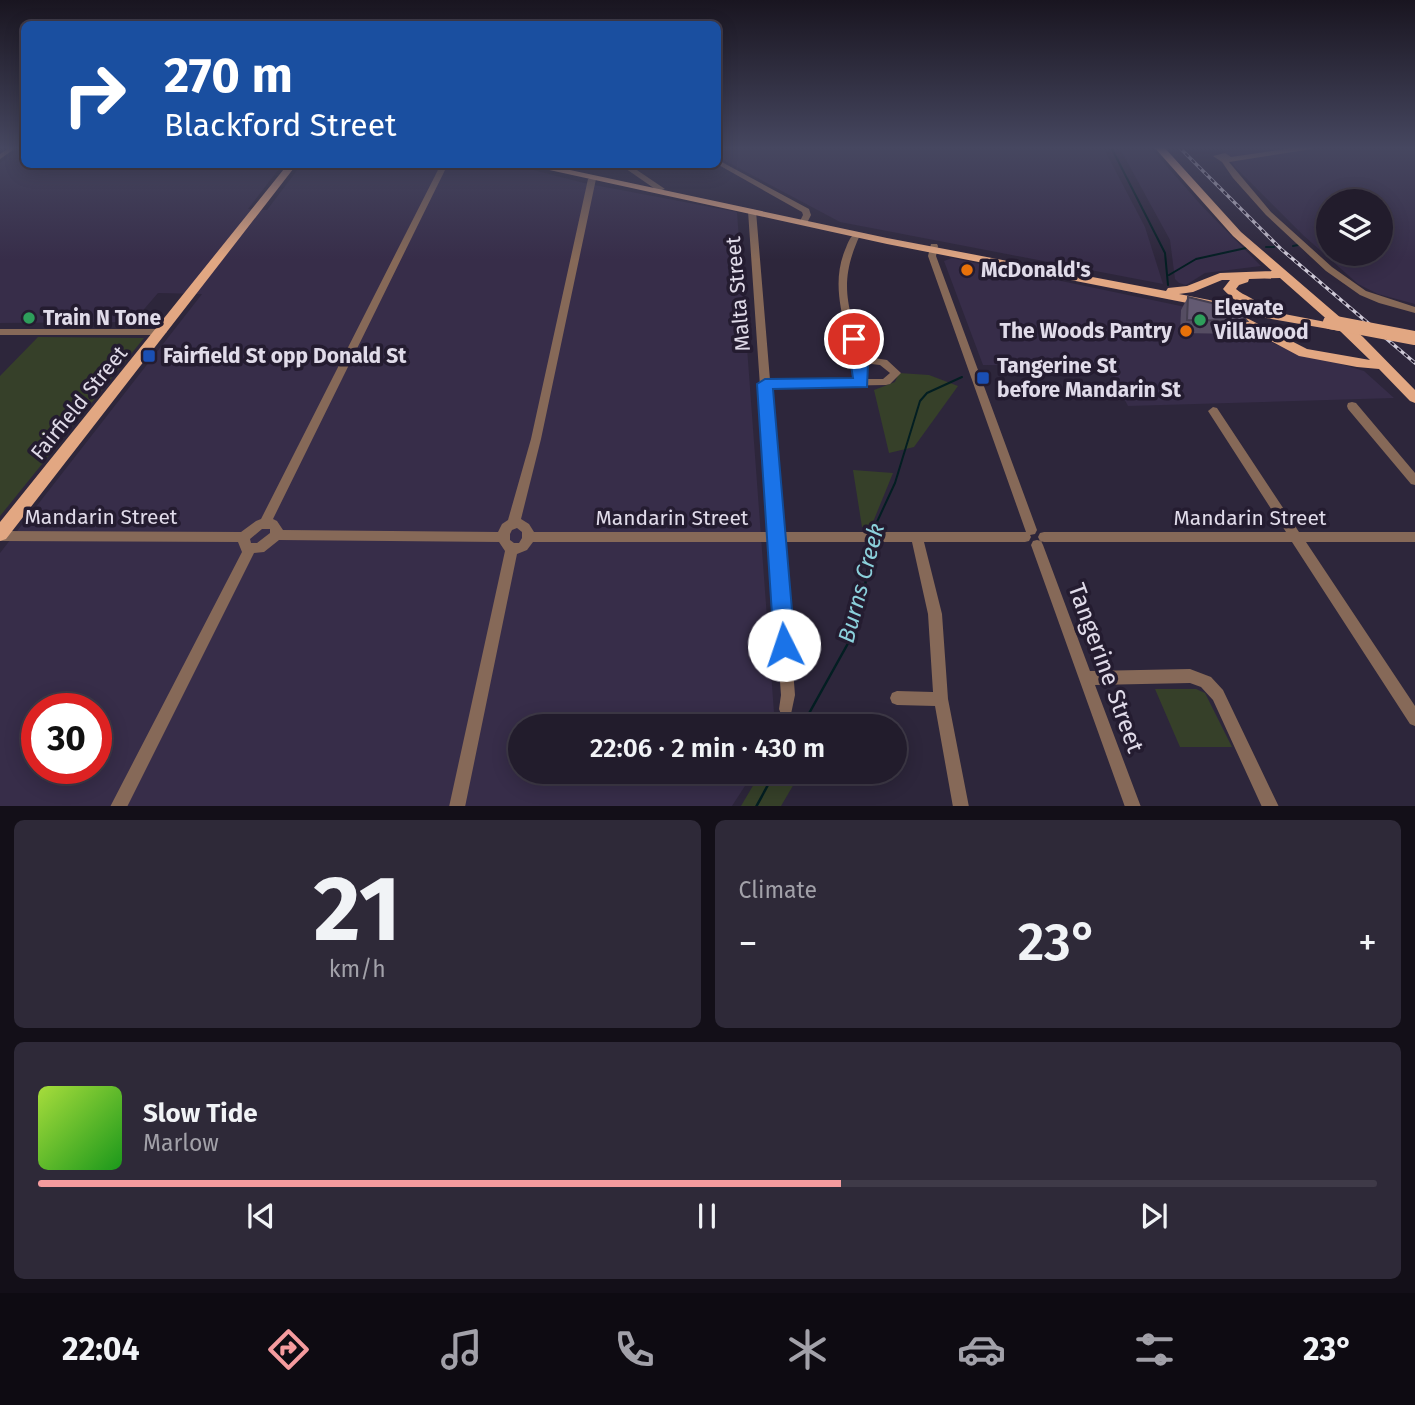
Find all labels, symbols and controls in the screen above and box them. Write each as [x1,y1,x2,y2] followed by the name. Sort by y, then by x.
[164,46,293,105] text: 270 m
[49,49,140,140] icon: right
[164,106,397,144] text: Blackford Street
[1316,189,1393,266] map controls
[1316,189,1393,266] button: layers
[720,235,756,352] street label: Malta Street
[981,257,1091,283] place label: McDonald's
[959,262,975,278] marker: McDonald's
[1213,295,1309,345] place label: Elevate Villawood
[43,305,161,331] place label: Train N Tone
[824,309,884,369] pin
[21,310,37,326] marker: Train N Tone
[1192,312,1208,328] marker: Elevate Villawood
[1000,318,1172,344] place label: The Woods Pantry
[835,320,873,358] icon: arrive
[1178,323,1194,339] marker: The Woods Pantry
[25,340,133,465] street label: Fairfield Street
[163,343,407,369] place label: Fairfield St opp Donald St
[141,348,157,364] marker: Fairfield St opp Donald St
[997,353,1182,403] place label: Tangerine St before Mandarin St
[975,370,991,386] marker: Tangerine St before Mandarin St
[25,504,178,530] street label: Mandarin Street
[596,505,749,531] street label: Mandarin Street
[1174,505,1327,531] street label: Mandarin Street
[832,520,890,646] water label: Burns Creek
[1062,580,1150,757] street label: Tangerine Street
[747,608,821,682] position arrow
[21,693,112,784] speed limit sign: 30
[590,733,825,764] text: 22:06 · 2 min · 430 m
[314,855,401,964] text: 21
[739,876,817,904] text: Climate
[1018,911,1098,974] text: 23°
[739,920,758,966] text: −
[1358,920,1377,966] text: +
[329,955,386,983] text: km/h
[143,1098,258,1129] text: Slow Tide
[143,1129,219,1157] text: Marlow
[242,1197,280,1235] icon: previous
[688,1197,726,1235] icon: pause
[1135,1197,1173,1235] icon: next
[264,1325,313,1374] icon: directions
[437,1325,486,1374] icon: music
[610,1325,659,1374] icon: phone
[783,1325,832,1374] icon: climate
[957,1325,1006,1374] icon: car
[1130,1325,1179,1374] icon: filters
[62,1330,140,1368] text: 22:04
[1303,1330,1353,1368] text: 23°

